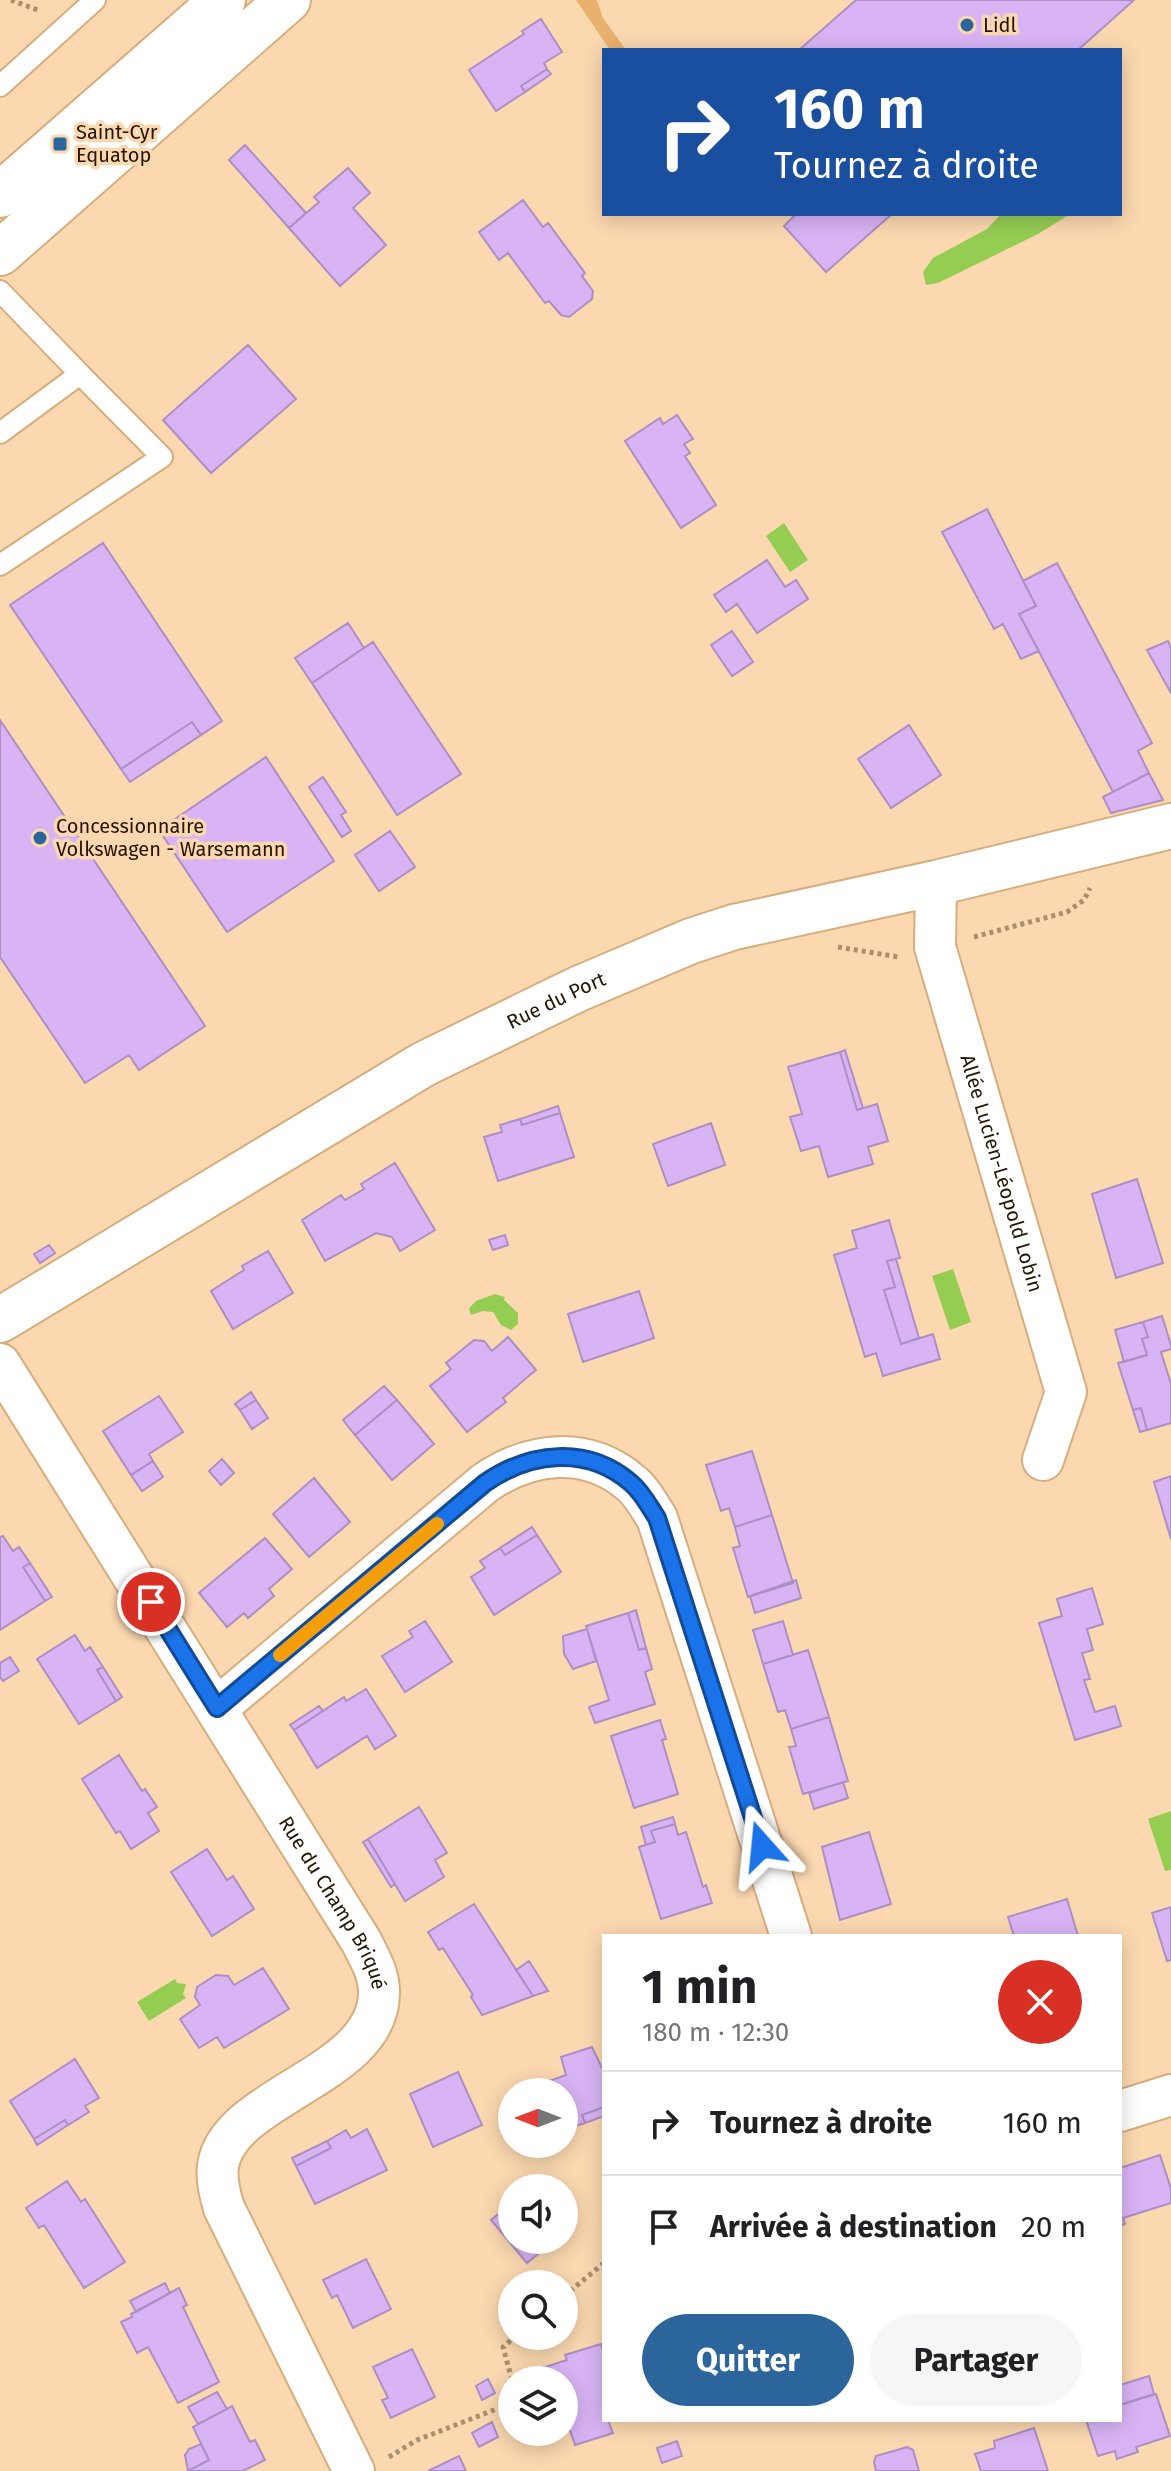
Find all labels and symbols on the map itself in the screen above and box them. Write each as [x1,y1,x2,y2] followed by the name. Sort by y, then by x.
[983,13,1017,37] place label: Lidl
[958,16,976,34] marker: Lidl
[76,120,158,167] place label: Saint-Cyr Equatop
[51,135,69,153] marker: Saint-Cyr Equatop
[56,814,286,861] place label: Concessionnaire Volkswagen - Warsemann
[31,829,49,847] marker: Concessionnaire Volkswagen - Warsemann
[503,966,610,1034] street label: Rue du Port
[955,1052,1048,1295] street label: Allée Lucien-Léopold Lobin
[117,1568,185,1636] pin
[720,1804,804,1888] position arrow
[274,1812,391,1991] street label: Rue du Champ Briqué
[498,2078,578,2158] north arrow

